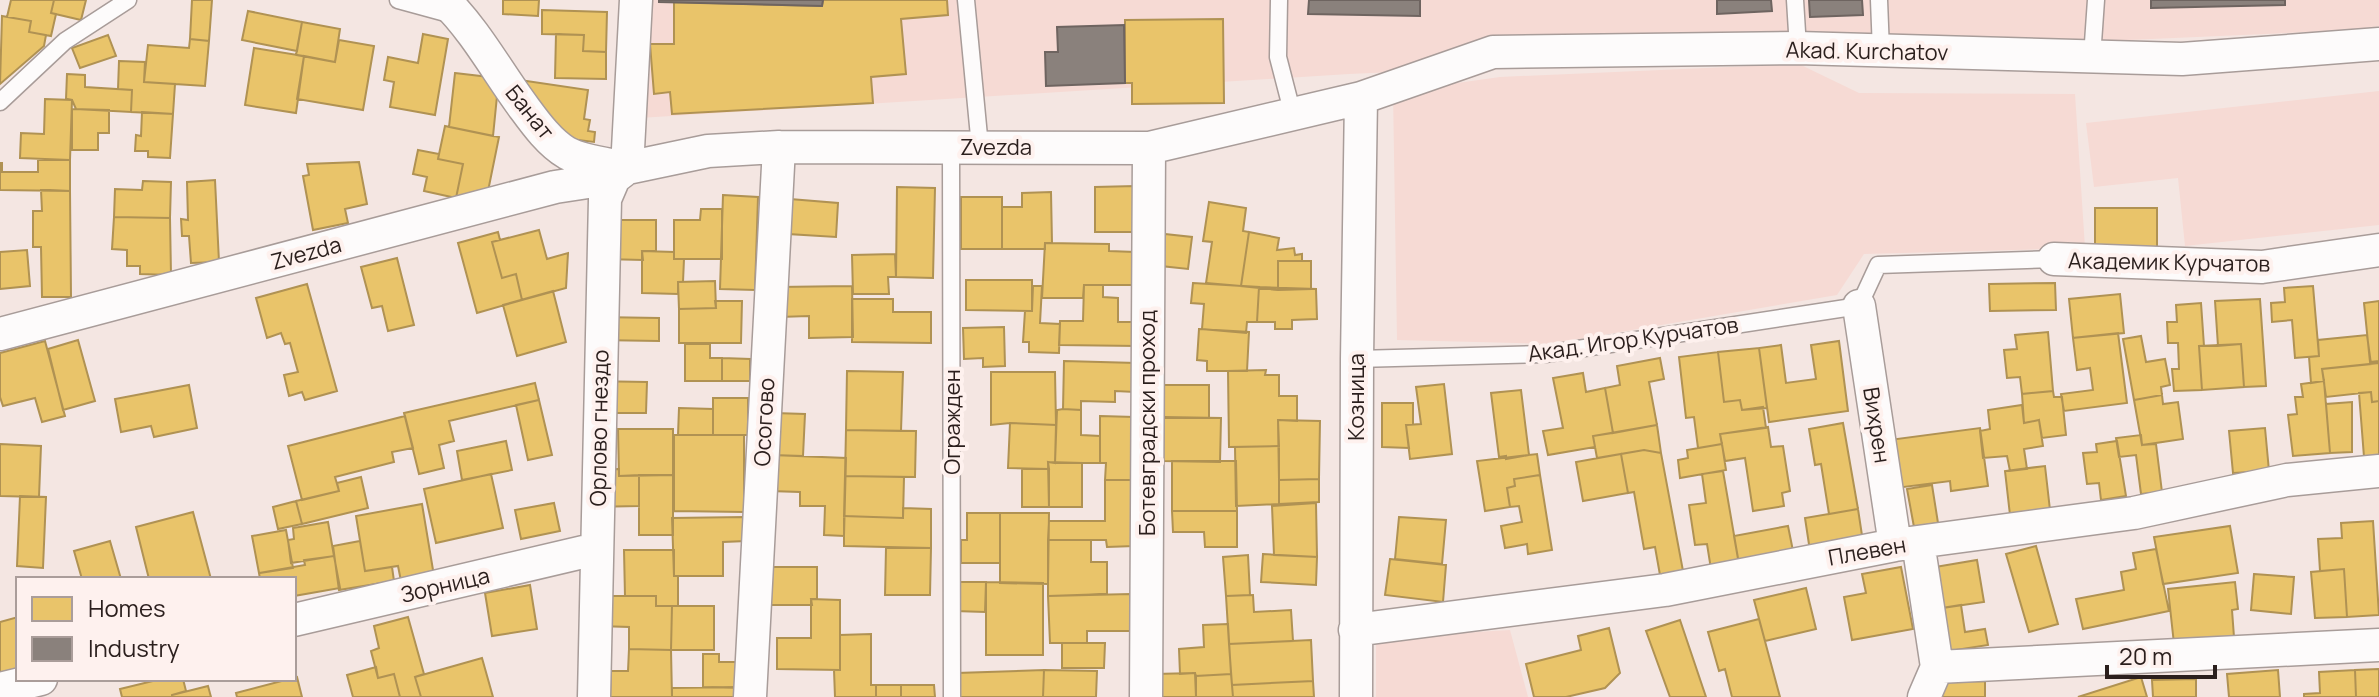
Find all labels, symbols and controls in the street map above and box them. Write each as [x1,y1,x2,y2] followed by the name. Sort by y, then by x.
[1785,35,1949,67] street label: Akad. Kurchatov
[499,79,561,145] street label: Банат
[960,132,1032,162] street label: Zvezda
[267,229,345,277] street label: Zvezda
[2068,245,2271,279] street label: Академик Курчатов
[1526,309,1740,369] street label: Акад. Игор Курчатов
[1132,310,1162,536] street label: Ботевградски проход
[583,349,615,507] street label: Орлово гнездо
[1341,353,1371,441] street label: Козница
[937,369,967,475] street label: Огражден
[747,377,781,467] street label: Осогово
[1856,385,1898,465] street label: Вихрен
[1826,529,1908,573] street label: Плевен
[398,560,492,610] street label: Зорница
[16,577,296,681] legend
[88,591,166,624] text: Homes
[2107,629,2215,679] scale bar
[88,631,180,664] text: Industry
[2119,639,2172,672] text: 20 m

